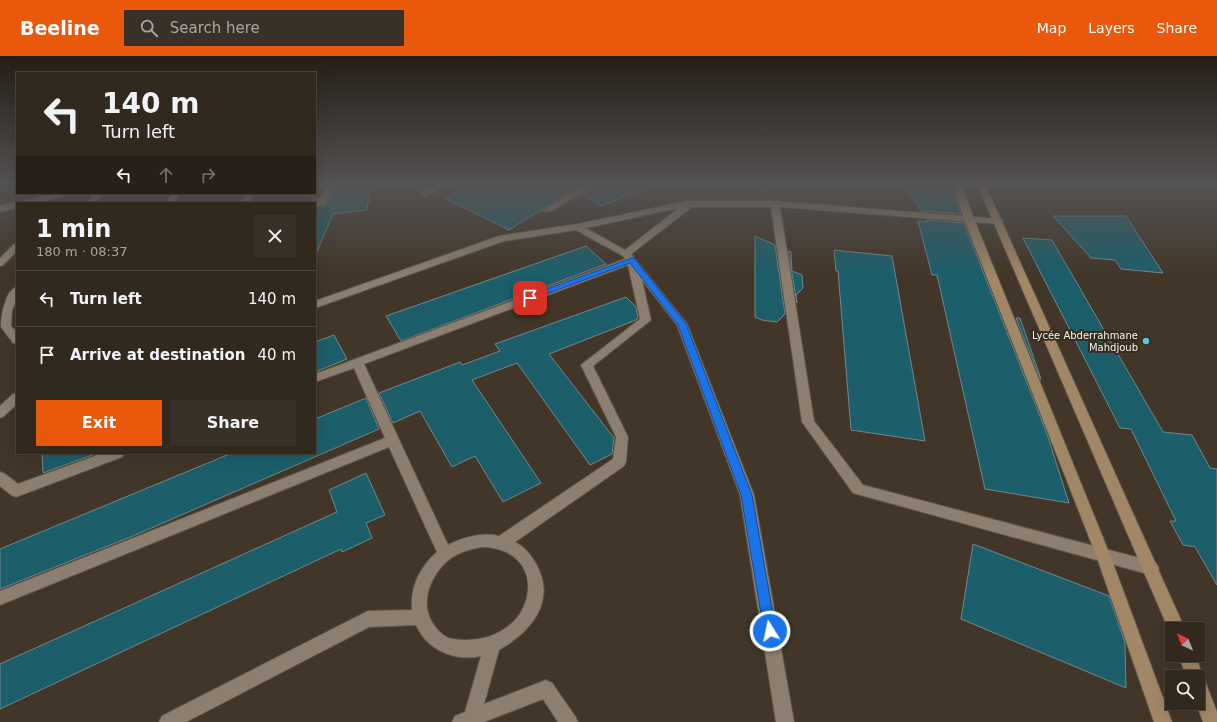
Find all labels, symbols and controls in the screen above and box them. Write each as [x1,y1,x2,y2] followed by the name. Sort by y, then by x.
[124,10,404,46] search box
[20,17,100,39] text: Beeline
[138,17,160,39] icon: search
[170,19,260,37] text: Search here
[1037,20,1066,36] text: Map
[1088,20,1135,36] text: Layers
[1157,20,1197,36] text: Share
[102,87,199,120] text: 140 m
[36,88,88,140] icon: left
[102,121,175,142] text: Turn left
[113,164,135,186] icon: left
[155,164,177,186] icon: ahead
[197,164,219,186] icon: right
[36,215,111,243] text: 1 min
[254,215,296,257] button: close
[36,244,127,259] text: 180 m · 08:37
[513,281,547,315] pin
[519,287,541,309] icon: arrive
[36,288,58,310] icon: left
[70,290,142,308] text: Turn left
[248,290,296,308] text: 140 m
[1032,330,1138,353] place label: Lycée Abderrahmane Mahdjoub
[1141,336,1151,346] marker: Lycée Abderrahmane Mahdjoub
[36,344,58,366] icon: arrive
[70,346,245,364] text: Arrive at destination
[258,346,296,364] text: 40 m
[36,400,162,446] button: Exit
[170,400,296,446] button: Share
[749,610,791,652] position arrow
[1165,622,1205,662] north arrow
[1165,622,1205,710] map controls
[1165,670,1205,710] button: search

